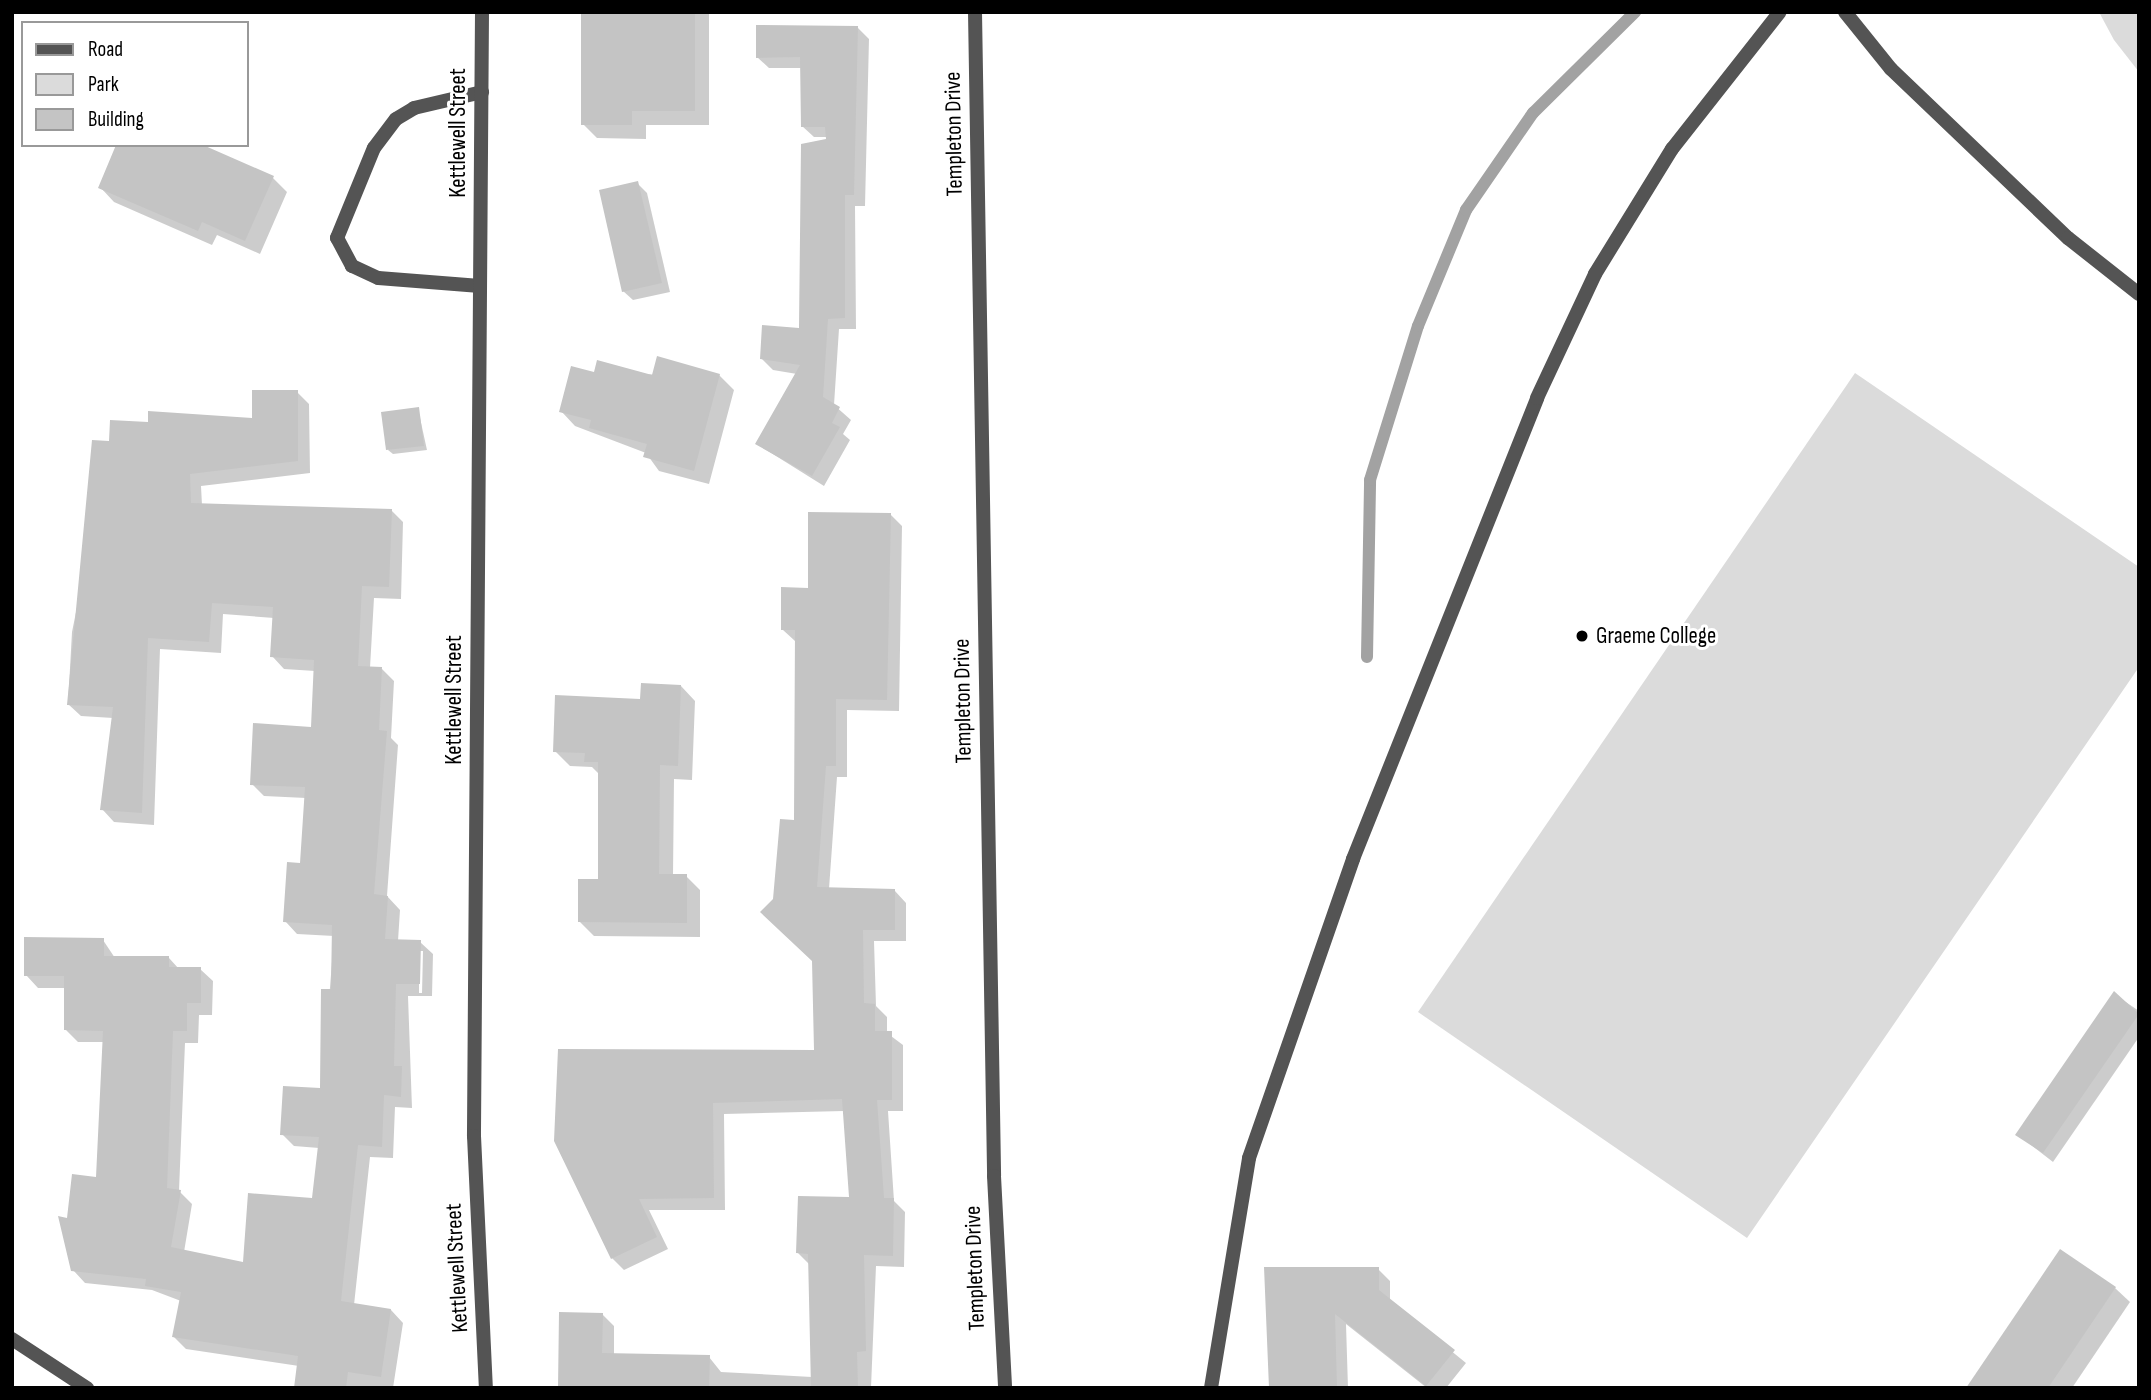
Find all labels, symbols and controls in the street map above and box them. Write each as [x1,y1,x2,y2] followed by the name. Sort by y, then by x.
[21,21,248,147] legend
[88,37,123,62] text: Road
[444,68,472,198] street label: Kettlewell Street
[939,71,969,197] street label: Templeton Drive
[88,72,119,97] text: Park
[88,107,144,132] text: Building
[1596,622,1716,650] place label: Graeme College
[1574,628,1590,644] marker: Graeme College
[440,635,468,765] street label: Kettlewell Street
[948,638,978,764] street label: Templeton Drive
[440,1203,474,1333] street label: Kettlewell Street
[959,1205,991,1331] street label: Templeton Drive

